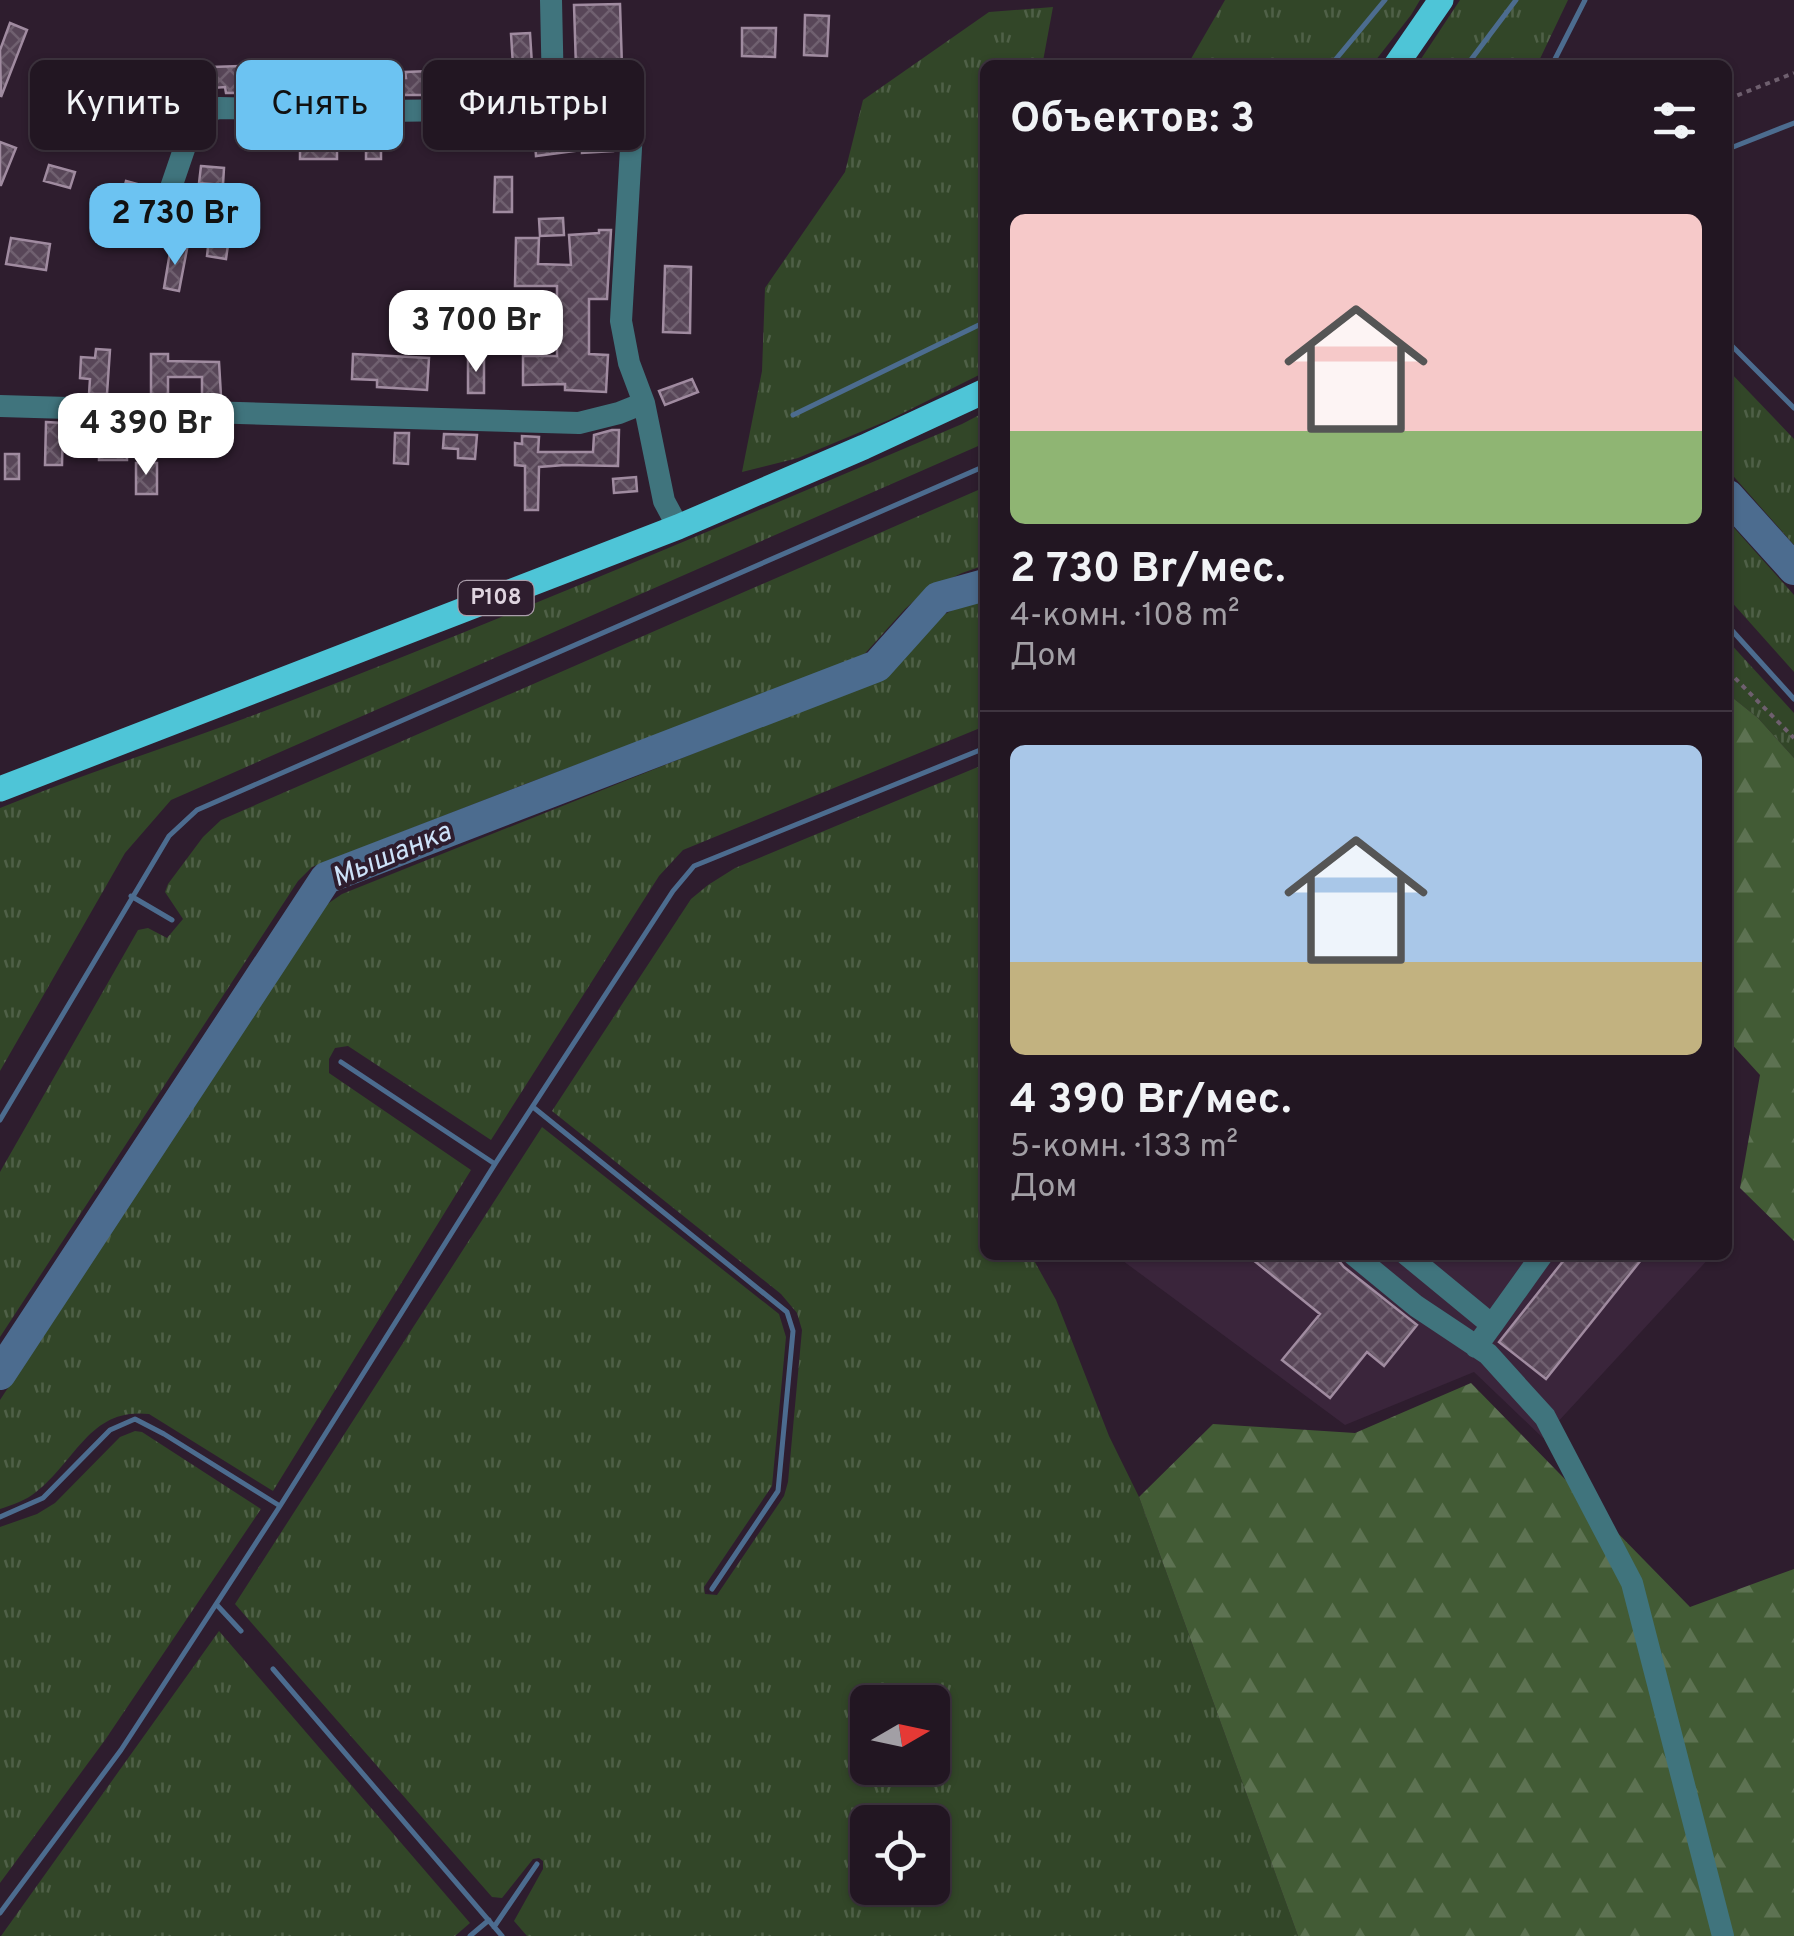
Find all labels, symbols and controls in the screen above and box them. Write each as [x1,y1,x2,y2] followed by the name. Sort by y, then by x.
[30,60,216,150] chip: Купить
[236,60,403,150] chip: Снять
[423,60,644,150] chip: Фильтры
[1647,93,1702,148] icon: filters
[1010,94,1255,147] text: Объектов: 3
[72,183,278,268] pin: 2 730 Br
[111,195,239,235] text: 2 730 Br
[1266,279,1446,459] icon: home
[373,290,579,375] pin: 3 700 Br
[411,302,541,342] text: 3 700 Br
[43,393,249,478] pin: 4 390 Br
[80,405,212,445] text: 4 390 Br
[1010,544,1286,597] text: 2 730 Br/мес.
[458,581,534,615] road number: Р108
[1010,597,1240,637] text: 4-комн. · 108 m²
[1010,637,1077,677] text: Дом
[1266,810,1446,990] icon: home
[327,815,458,897] water label: Мышанка
[1010,1075,1291,1128] text: 4 390 Br/мес.
[1010,1128,1238,1168] text: 5-комн. · 133 m²
[1010,1168,1077,1208] text: Дом
[850,1685,950,1785] north arrow
[850,1685,950,1905] map controls
[850,1805,950,1905] button: locate

